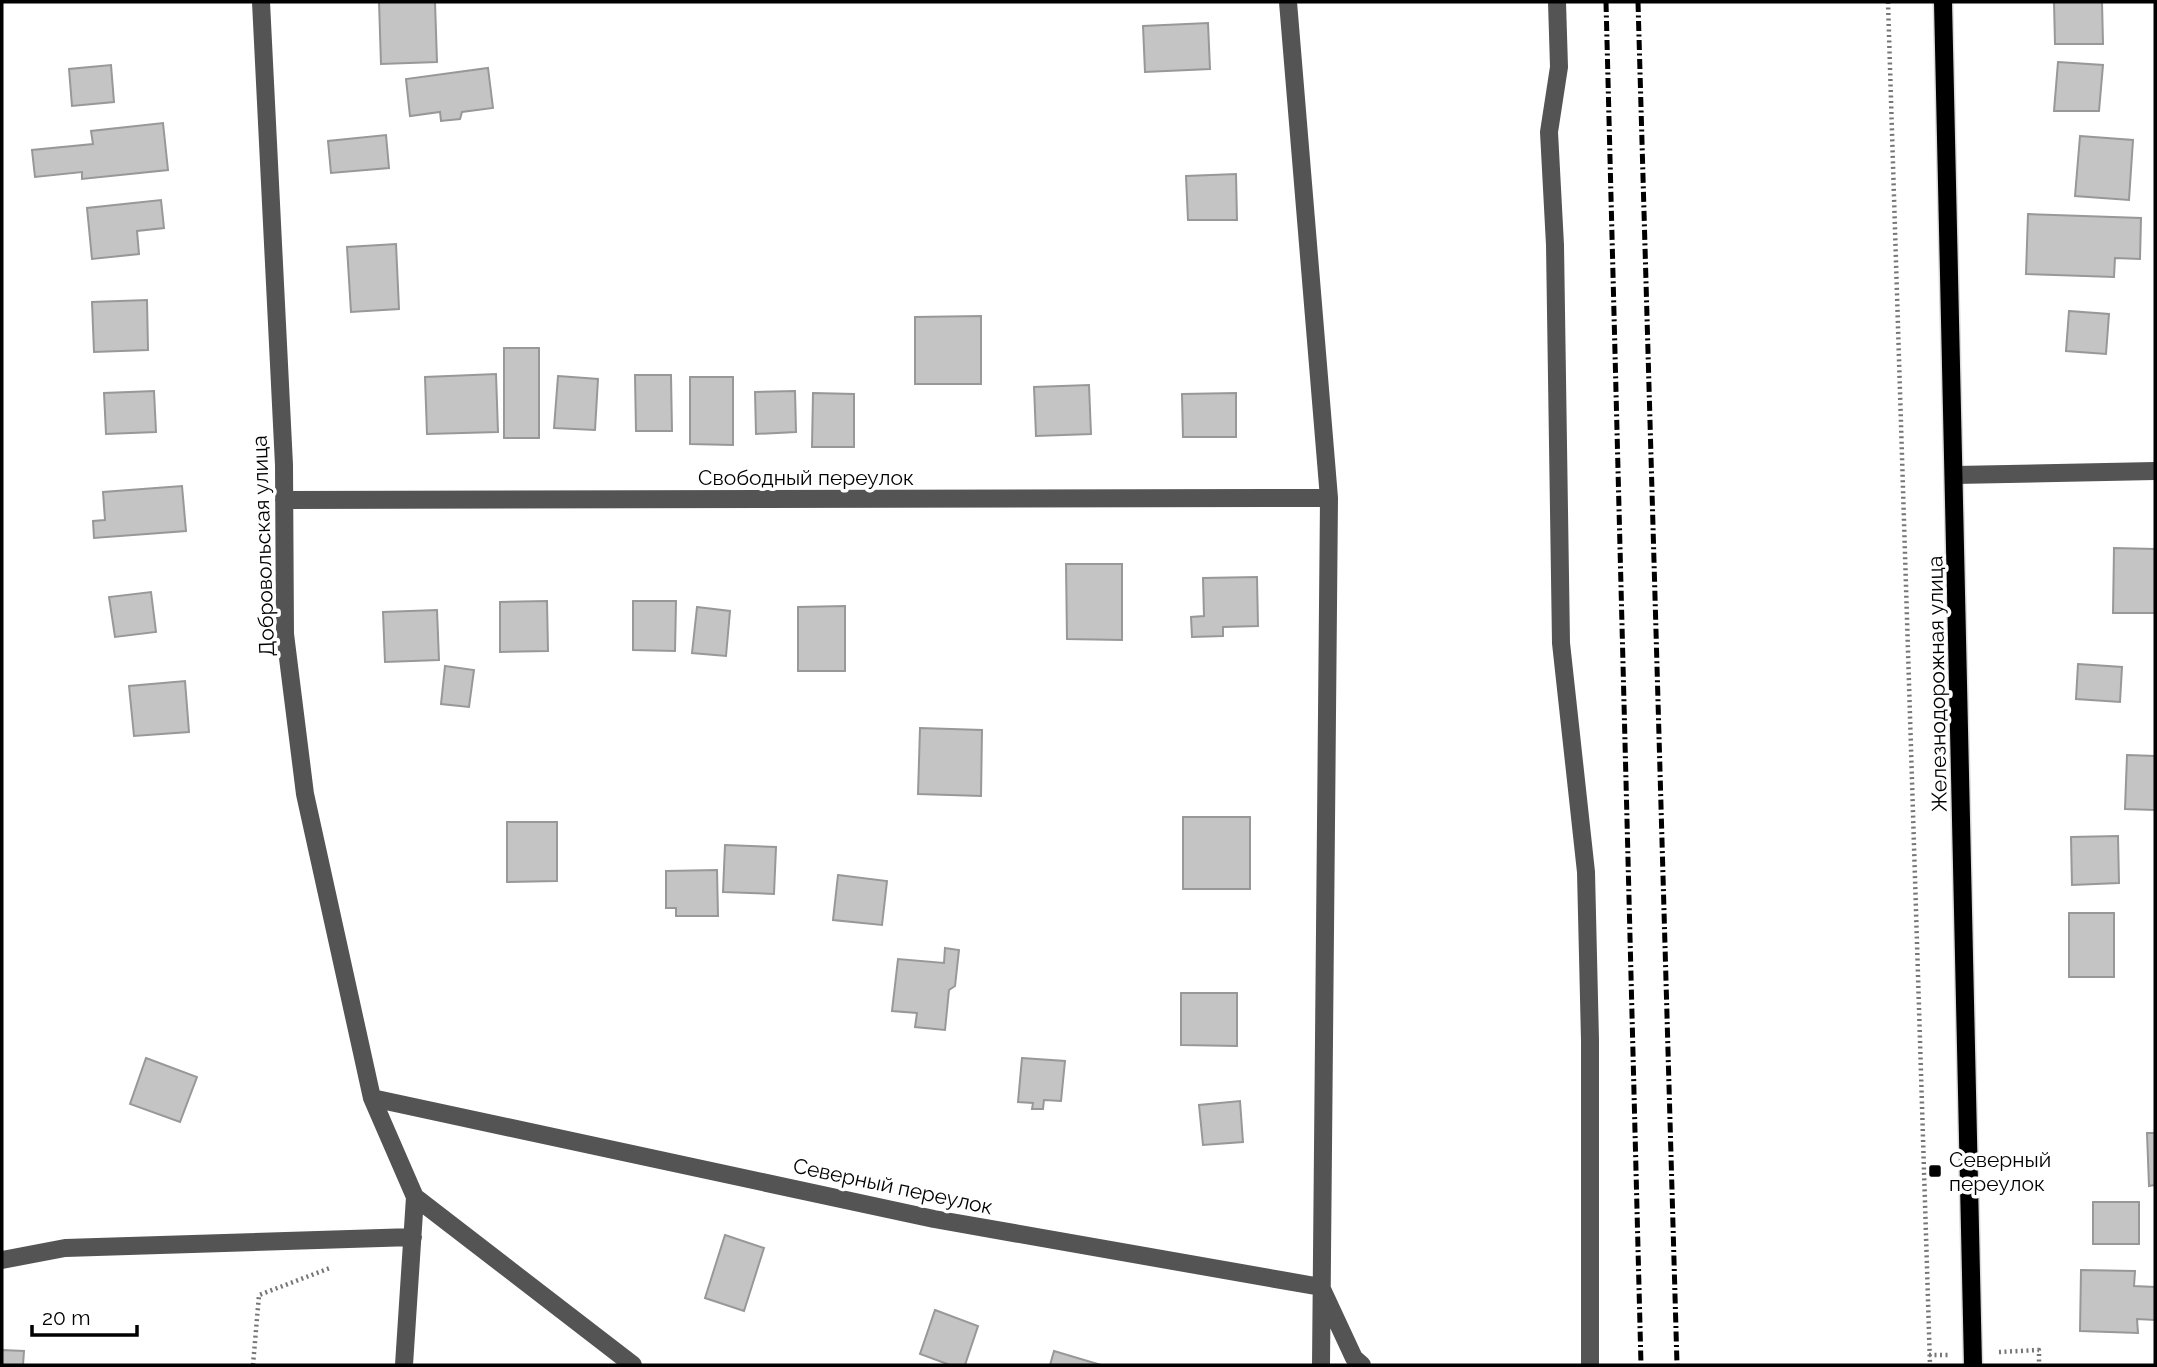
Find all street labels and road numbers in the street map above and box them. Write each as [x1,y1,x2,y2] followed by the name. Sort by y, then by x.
[247,435,279,657] street label: Добровольская улица
[698,465,914,490] street label: Свободный переулок
[1922,556,1952,812] street label: Железнодорожная улица
[791,1153,995,1219] street label: Северный переулок

